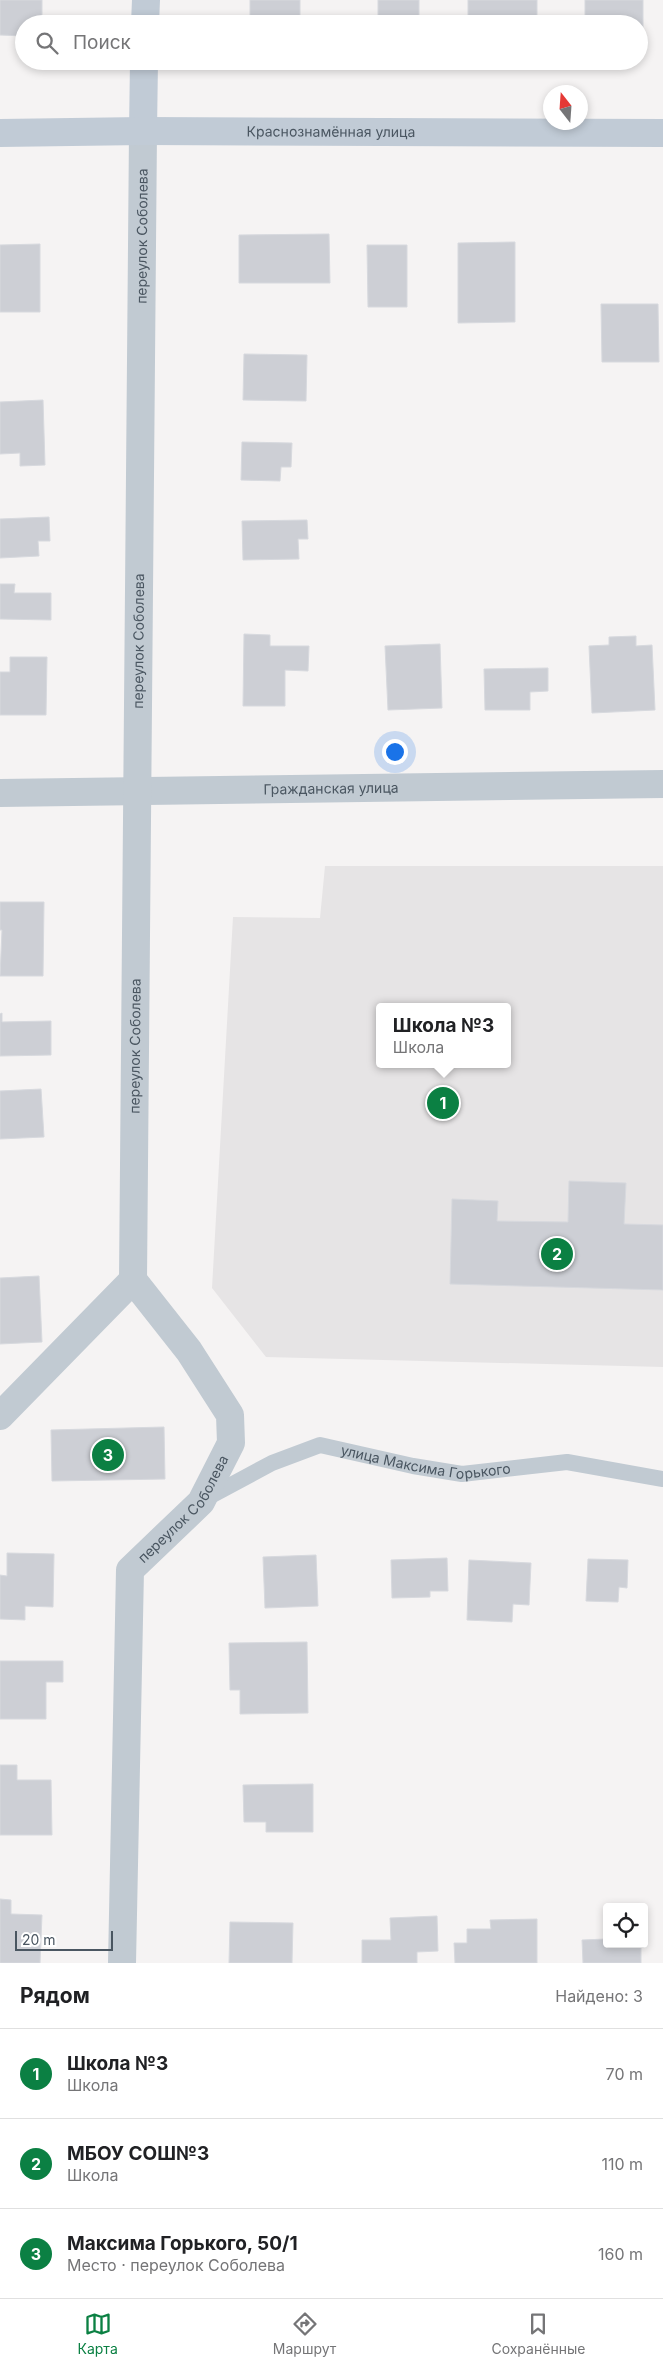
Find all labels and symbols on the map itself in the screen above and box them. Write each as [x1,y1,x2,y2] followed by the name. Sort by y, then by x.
[543,85,588,130] north arrow
[247,122,415,140] street label: Краснознамённая улица
[132,168,151,304] street label: переулок Соболева
[129,573,147,709] street label: переулок Соболева
[382,739,408,765] your location
[263,779,399,797] street label: Гражданская улица
[125,978,144,1114] street label: переулок Соболева
[427,1084,459,1122] pin: 1
[541,1235,573,1273] pin: 2
[92,1436,124,1474] pin: 3
[339,1441,511,1482] street label: улица Максима Горького
[134,1452,231,1566] street label: переулок Соболева
[15,1928,112,1951] scale bar

